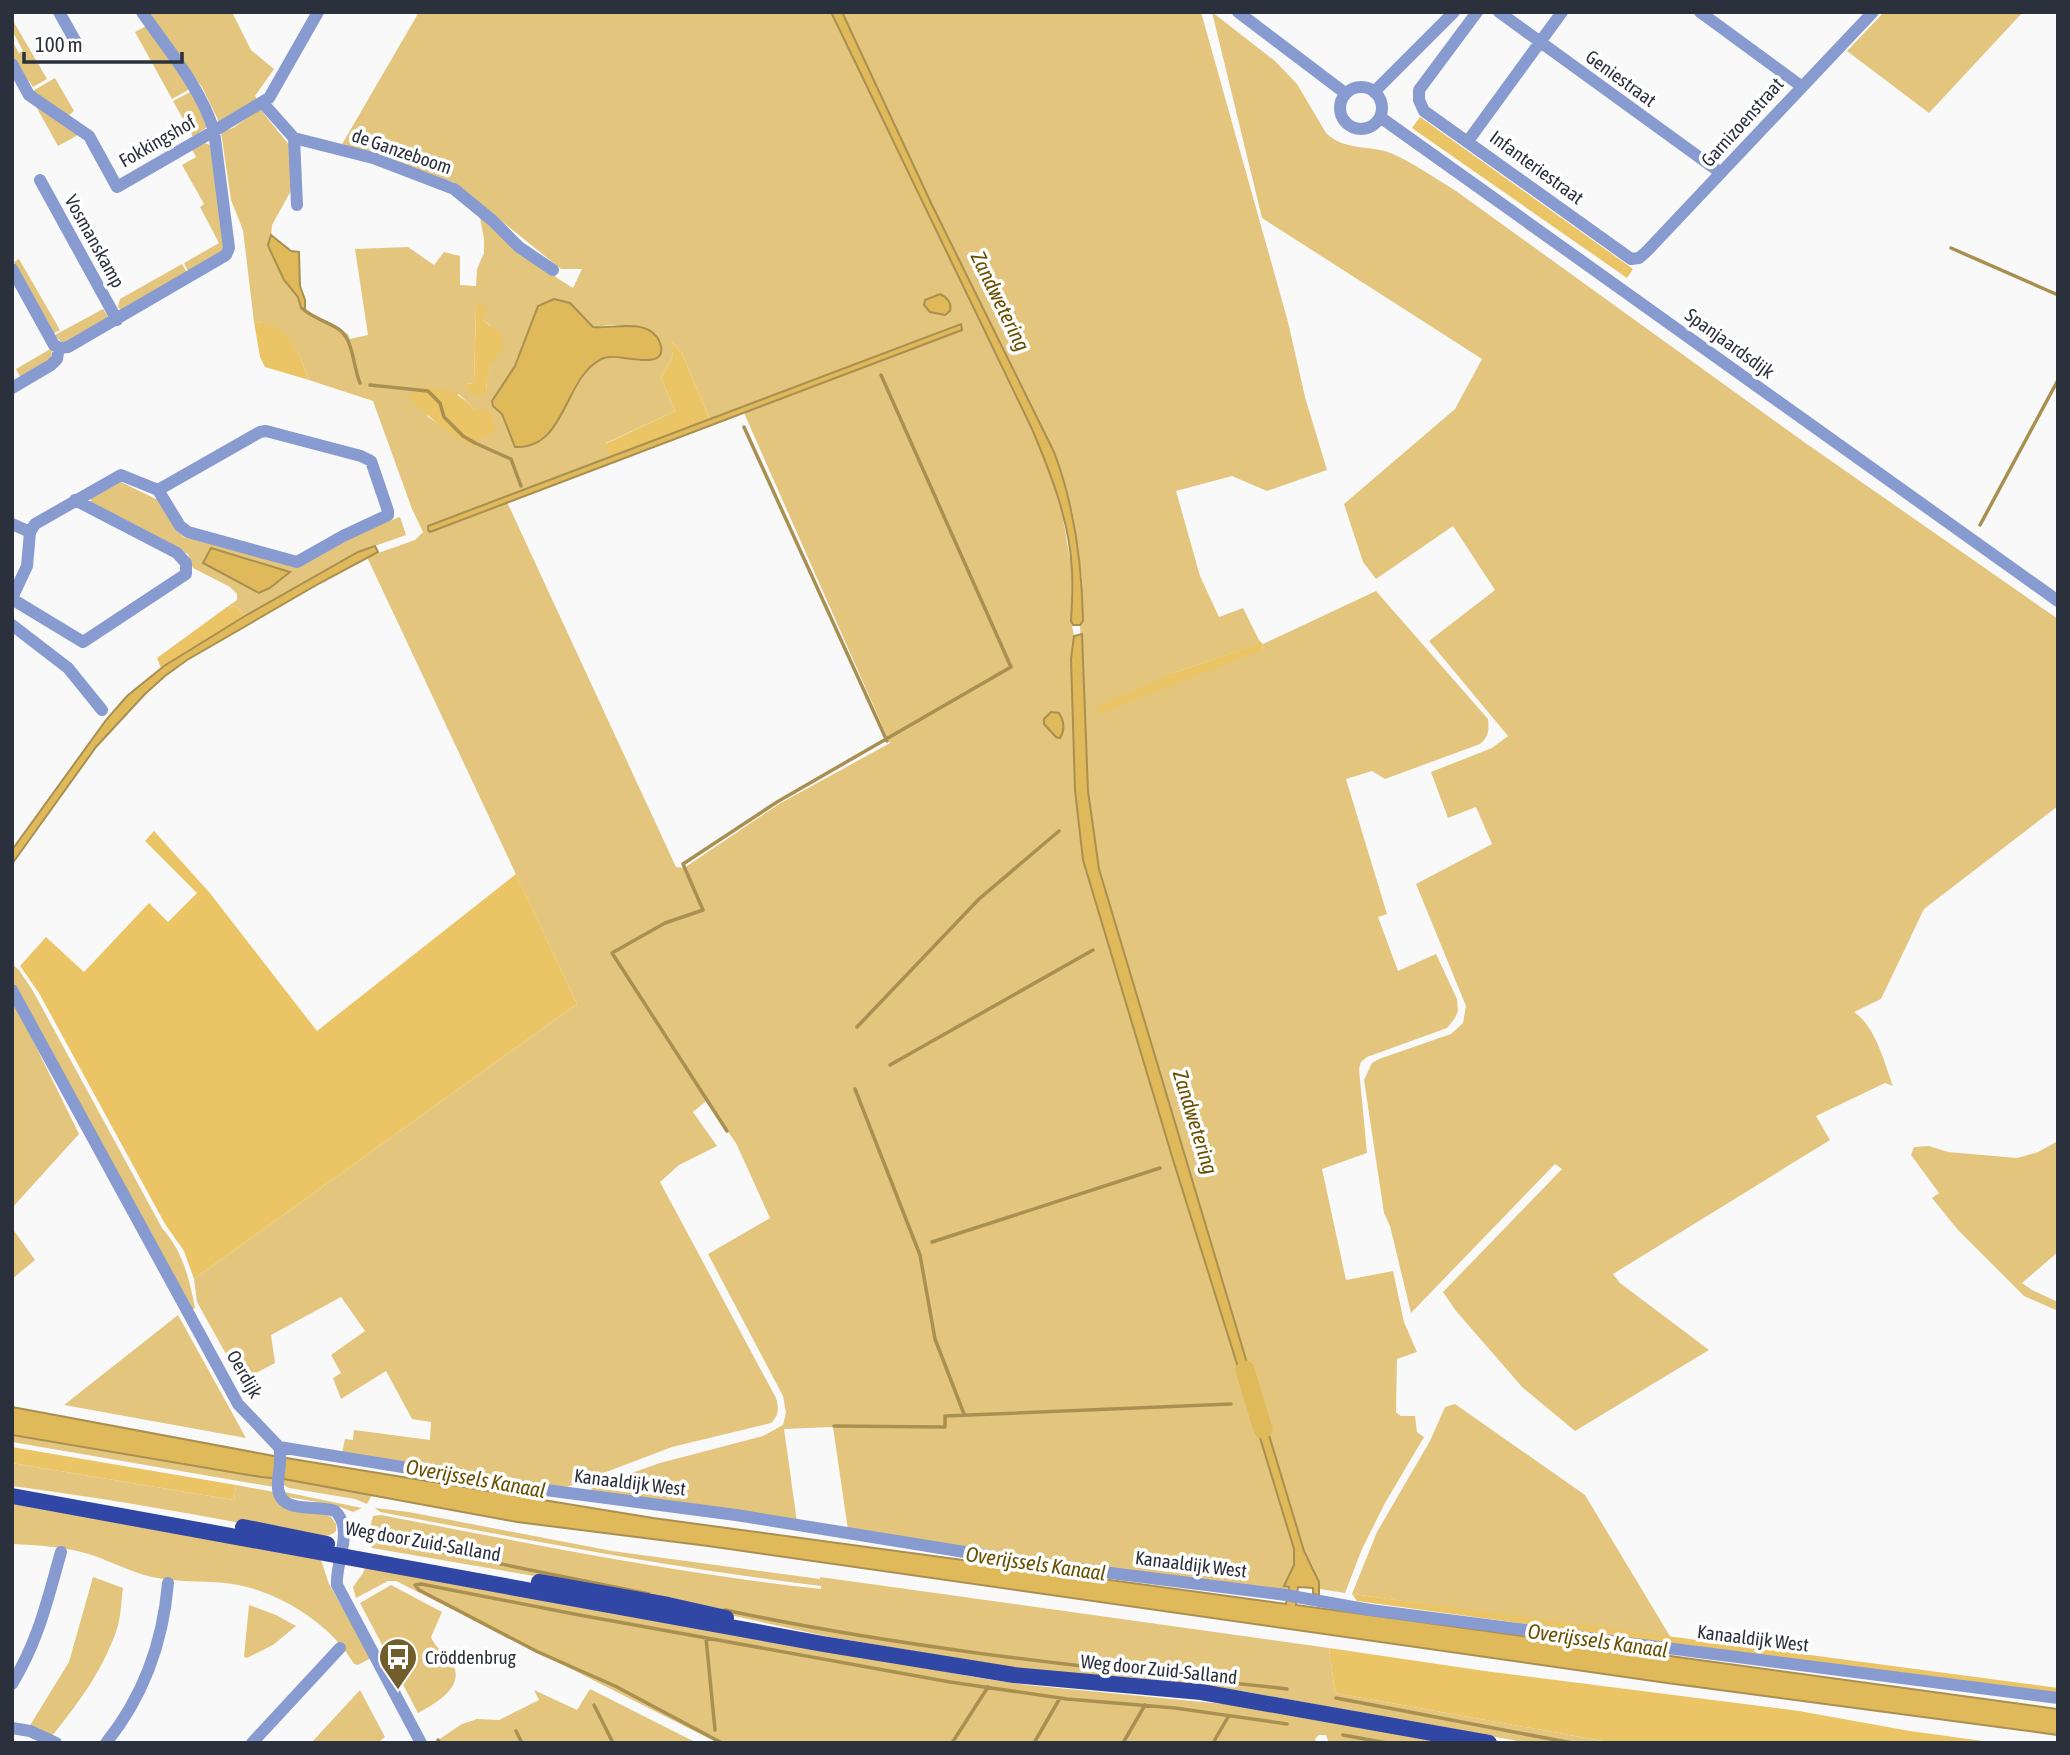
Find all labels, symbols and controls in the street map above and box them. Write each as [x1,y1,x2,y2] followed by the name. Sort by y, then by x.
[24,21,182,65] scale bar
[35,32,83,56] text: 100 m
[1582,45,1660,111] street label: Geniestraat
[1696,73,1788,171] street label: Garnizoenstraat
[115,110,199,172] street label: Fokkingshof
[349,124,455,178] street label: de Ganzeboom
[1486,126,1588,208] street label: Infanteriestraat
[60,191,130,291] street label: Vosmanskamp
[967,247,1035,355] water label: Zandwetering
[1681,303,1779,383] street label: Spanjaardsdijk
[1169,1067,1223,1177] water label: Zandwetering
[223,1346,268,1402] street label: Oerdijk
[404,1454,548,1502] water label: Overijssels Kanaal
[573,1464,687,1500] street label: Kanaaldijk West
[344,1516,502,1566] street label: Weg door Zuid-Salland
[964,1541,1108,1585] water label: Overijssels Kanaal
[1134,1546,1248,1582] street label: Kanaaldijk West
[1526,1618,1670,1662] water label: Overijssels Kanaal
[1696,1620,1810,1656] street label: Kanaaldijk West
[377,1636,419,1691] bus stop icon: Cröddenbrug
[425,1646,517,1668] place label: Cröddenbrug
[1080,1650,1238,1688] street label: Weg door Zuid-Salland

